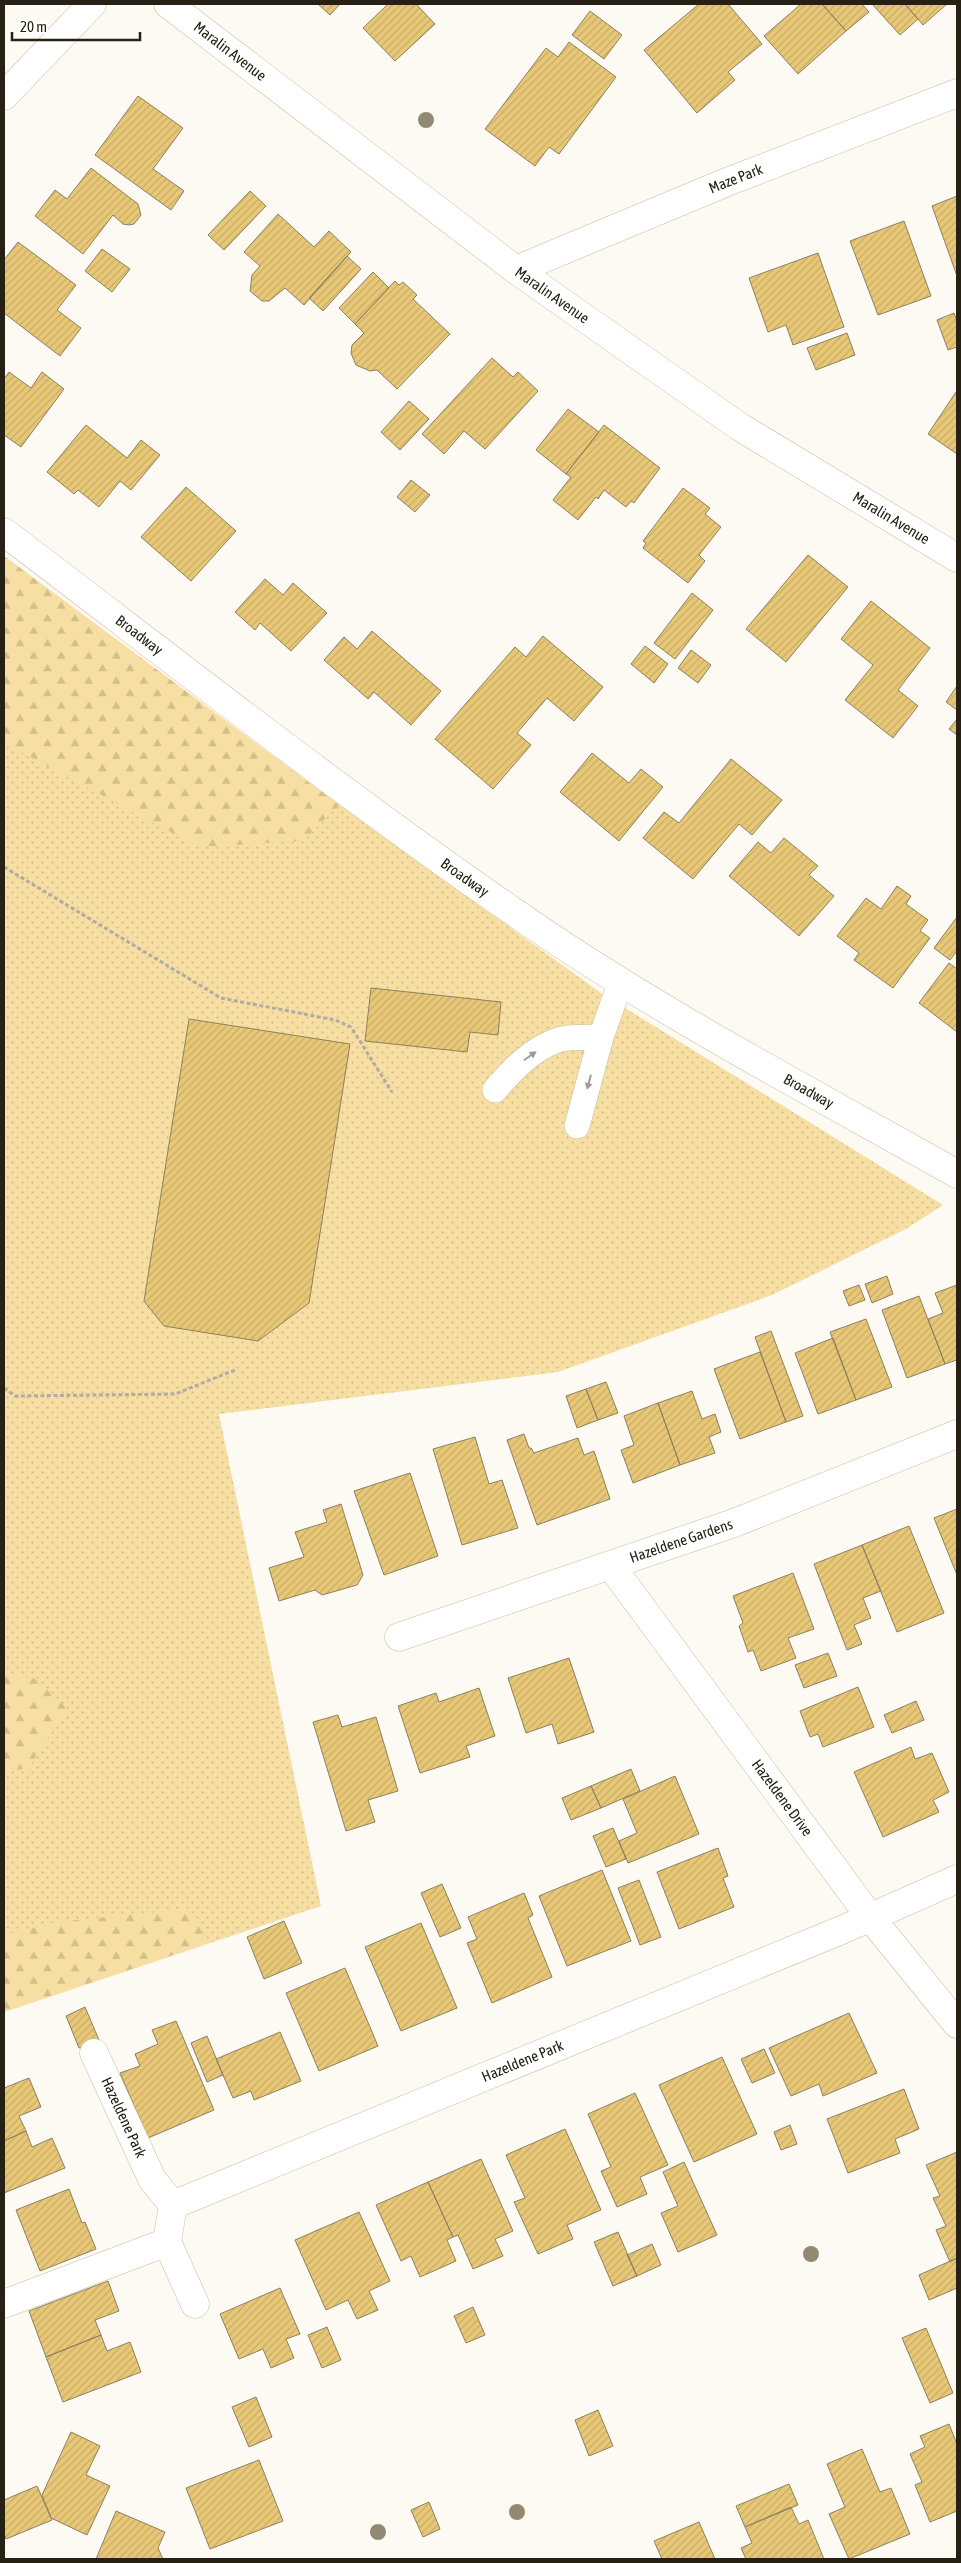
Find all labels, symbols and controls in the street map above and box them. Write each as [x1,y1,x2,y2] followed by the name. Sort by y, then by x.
[12,10,140,42] scale bar
[20,18,47,35] text: 20 m
[191,18,270,84] street label: Maralin Avenue
[706,160,765,197] street label: Maze Park
[512,263,593,327] street label: Maralin Avenue
[850,488,933,547] street label: Maralin Avenue
[113,611,166,658] street label: Broadway
[438,854,492,900] street label: Broadway
[523,1051,537,1061] one-way arrow
[781,1070,837,1112] street label: Broadway
[585,1074,593,1089] one-way arrow
[627,1515,735,1566] street label: Hazeldene Gardens
[749,1756,816,1839] street label: Hazeldene Drive
[479,2036,566,2085] street label: Hazeldene Park
[98,2074,150,2161] street label: Hazeldene Park

